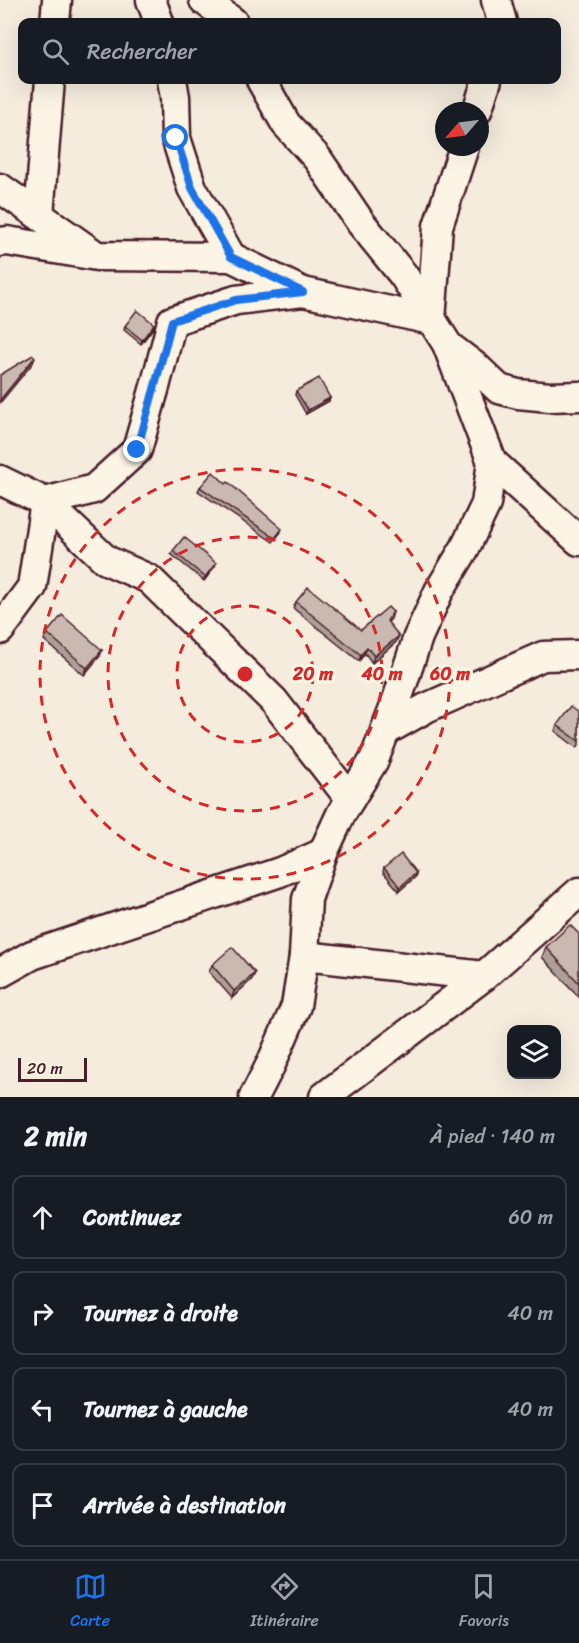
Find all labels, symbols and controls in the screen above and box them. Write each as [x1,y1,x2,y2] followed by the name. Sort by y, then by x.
[18,18,561,84] search box
[87,32,197,71] text: Rechercher
[39,35,72,68] icon: search
[435,102,489,156] north arrow
[162,124,188,150] route start
[123,436,149,462] route end
[292,658,333,690] text: 20 m
[360,658,403,690] text: 40 m
[429,658,470,690] text: 60 m
[235,664,255,684] centre of rings
[507,1025,561,1079] map controls
[507,1025,561,1079] button: layers
[27,1054,63,1083] text: 20 m
[18,1055,87,1082] scale bar
[24,1113,87,1159] text: 2 min
[430,1119,555,1154] text: À pied · 140 m
[83,1198,181,1237] text: Continuez
[508,1200,553,1235] text: 60 m
[26,1201,59,1234] icon: ahead
[83,1294,238,1333] text: Tournez à droite
[507,1296,553,1331] text: 40 m
[26,1297,59,1330] icon: right
[83,1390,248,1429] text: Tournez à gauche
[507,1392,553,1427] text: 40 m
[26,1393,59,1426] icon: left
[83,1486,286,1525] text: Arrivée à destination
[26,1489,59,1522] icon: arrive
[70,1570,110,1635] tab: Carte
[250,1570,319,1635] tab: Itinéraire
[459,1570,509,1635] tab: Favoris

